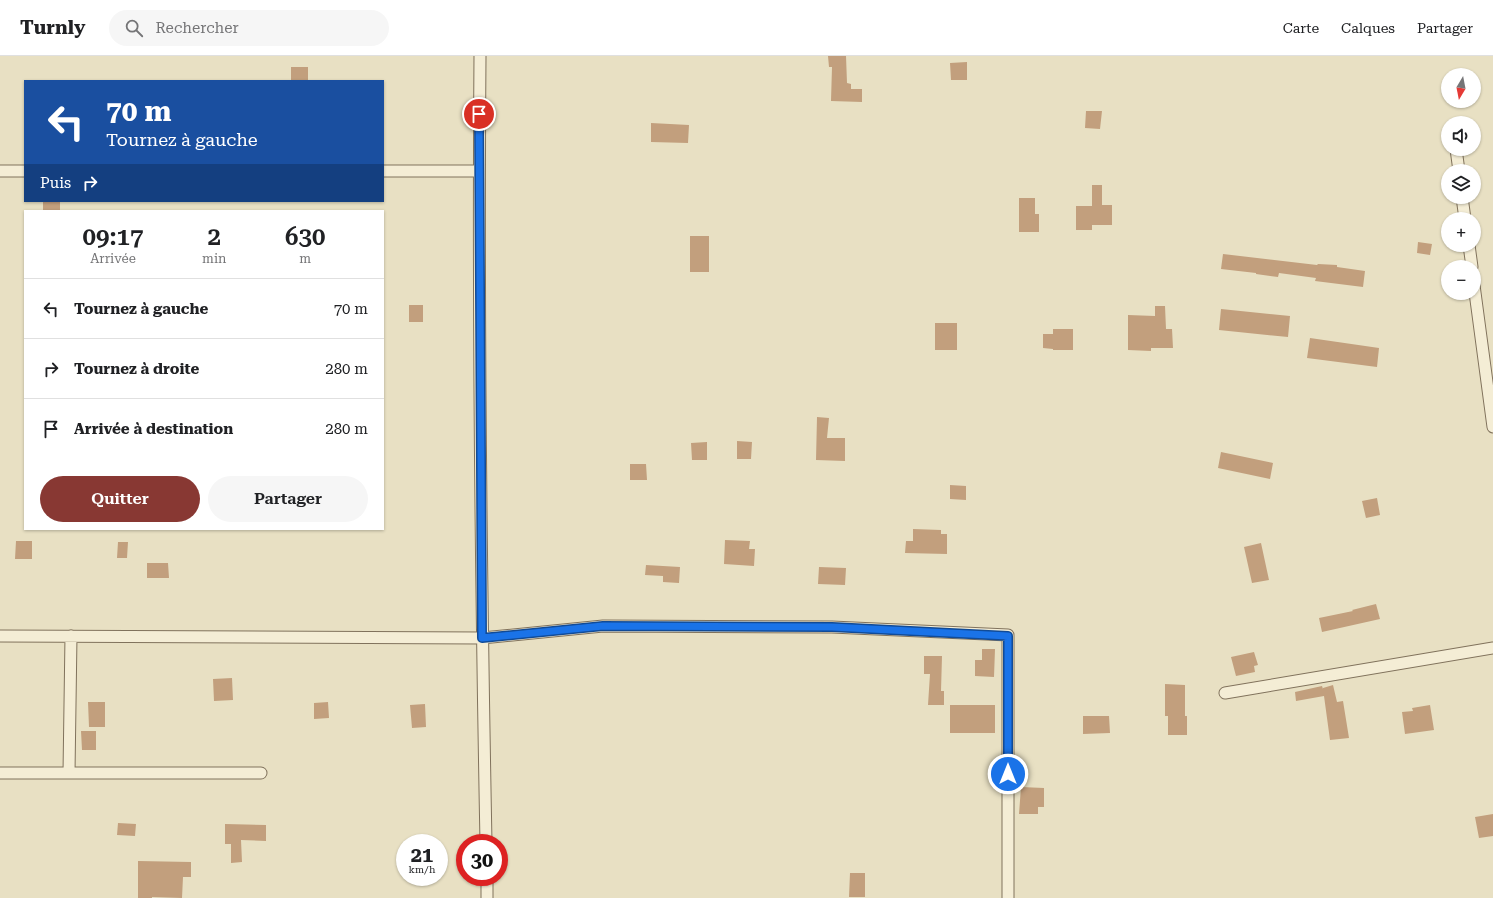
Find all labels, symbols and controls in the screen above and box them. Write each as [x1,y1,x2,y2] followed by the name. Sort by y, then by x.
[109,10,389,46] search box
[20,16,85,39] text: Turnly
[123,17,145,39] icon: search
[155,19,239,37] text: Rechercher
[1283,20,1319,36] text: Carte
[1341,20,1395,36] text: Calques
[1417,20,1473,36] text: Partager
[1441,68,1481,108] north arrow
[1441,68,1481,300] map controls
[106,95,171,128] text: 70 m
[40,96,92,148] icon: left
[462,97,496,131] pin
[468,103,490,125] icon: arrive
[1441,116,1481,156] button: sound
[106,129,258,150] text: Tournez à gauche
[1441,164,1481,204] button: layers
[79,172,101,194] icon: right
[40,174,71,192] text: Puis
[1441,212,1481,252] button: +
[83,223,143,251] text: 09:17
[208,223,221,251] text: 2
[285,223,325,251] text: 630
[90,251,136,266] text: Arrivée
[202,251,226,266] text: min
[299,251,311,266] text: m
[1441,260,1481,300] button: −
[40,298,62,320] icon: left
[74,300,208,318] text: Tournez à gauche
[334,300,368,318] text: 70 m
[40,358,62,380] icon: right
[74,360,199,378] text: Tournez à droite
[325,360,368,378] text: 280 m
[40,418,62,440] icon: arrive
[74,420,233,438] text: Arrivée à destination
[325,420,368,438] text: 280 m
[40,476,200,522] button: Quitter
[208,476,368,522] button: Partager
[987,753,1029,795] position arrow
[456,834,508,886] speed limit sign: 30
[411,843,433,867] text: 21
[409,864,435,875] text: km/h

